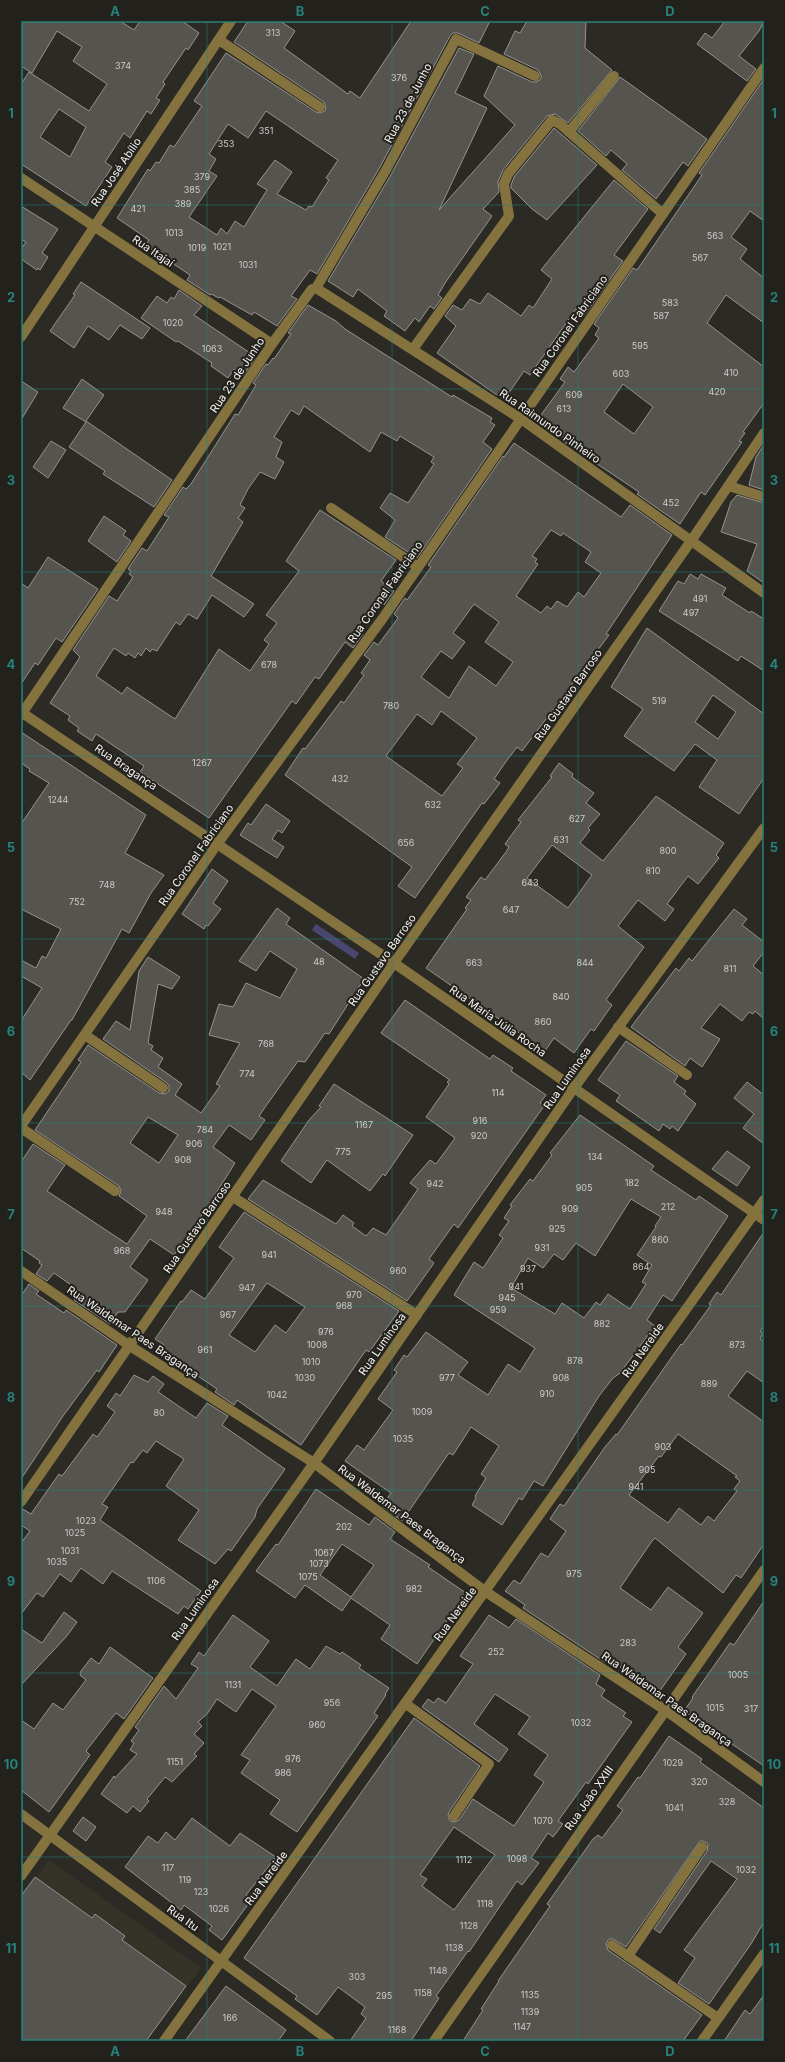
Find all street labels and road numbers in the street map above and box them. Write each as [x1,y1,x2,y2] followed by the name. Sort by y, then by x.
[381,60,435,145] street label: Rua 23 de Junho
[88,135,144,209] street label: Rua José Abílio
[129,232,177,270] street label: Rua Itajaí
[530,272,611,380] street label: Rua Coronel Fabriciano
[207,334,268,415] street label: Rua 23 de Junho
[497,386,604,466] street label: Rua Raimundo Pinheiro
[345,538,426,646] street label: Rua Coronel Fabriciano
[531,646,605,744] street label: Rua Gustavo Barroso
[92,741,160,793] street label: Rua Bragança
[156,801,237,909] street label: Rua Coronel Fabriciano
[345,911,419,1009] street label: Rua Gustavo Barroso
[447,982,549,1060] street label: Rua Maria Júlia Rocha
[540,1044,594,1112] street label: Rua Luminosa
[160,1178,234,1276] street label: Rua Gustavo Barroso
[64,1283,202,1381] street label: Rua Waldemar Paes Bragança
[355,1310,409,1378] street label: Rua Luminosa
[619,1320,667,1380] street label: Rua Nereide
[335,1461,469,1567] street label: Rua Waldemar Paes Bragança
[168,1575,222,1643] street label: Rua Luminosa
[431,1584,479,1644] street label: Rua Nereide
[599,1648,735,1750] street label: Rua Waldemar Paes Bragança
[562,1763,616,1833] street label: Rua João XXIII
[242,1848,290,1908] street label: Rua Nereide
[164,1902,202,1934] street label: Rua Itu

